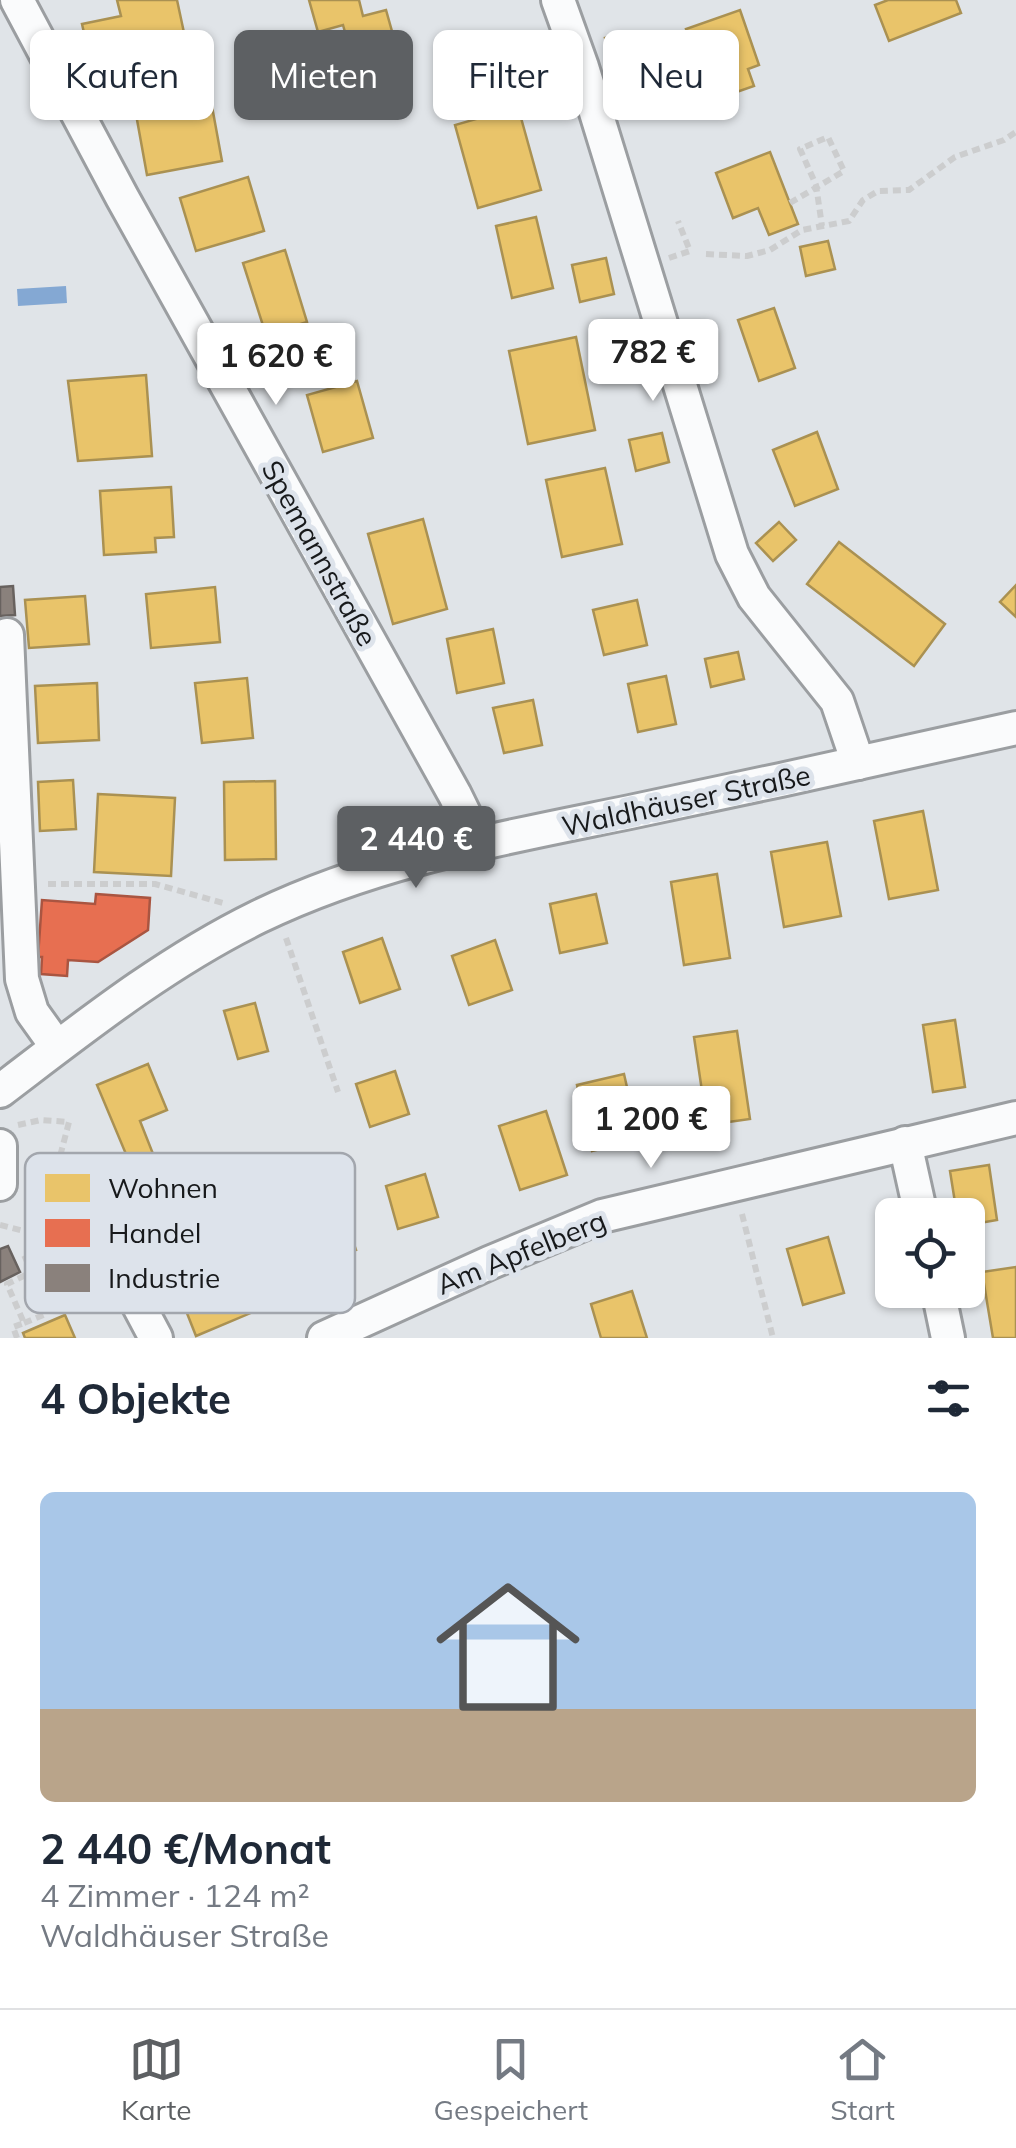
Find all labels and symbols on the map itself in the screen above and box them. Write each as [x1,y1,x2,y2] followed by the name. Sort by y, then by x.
[583,319,723,404] pin: 782 €
[184,323,368,408] pin: 1 620 €
[255,454,385,652] street label: Spemannstraße
[559,757,813,843] street label: Waldhäuser Straße
[324,806,508,891] pin: 2 440 €
[559,1086,743,1171] pin: 1 200 €
[25,1153,355,1313] legend
[108,1170,218,1205] text: Wohnen
[431,1202,611,1302] street label: Am Apfelberg
[108,1215,201,1250] text: Handel
[108,1260,220,1295] text: Industrie

